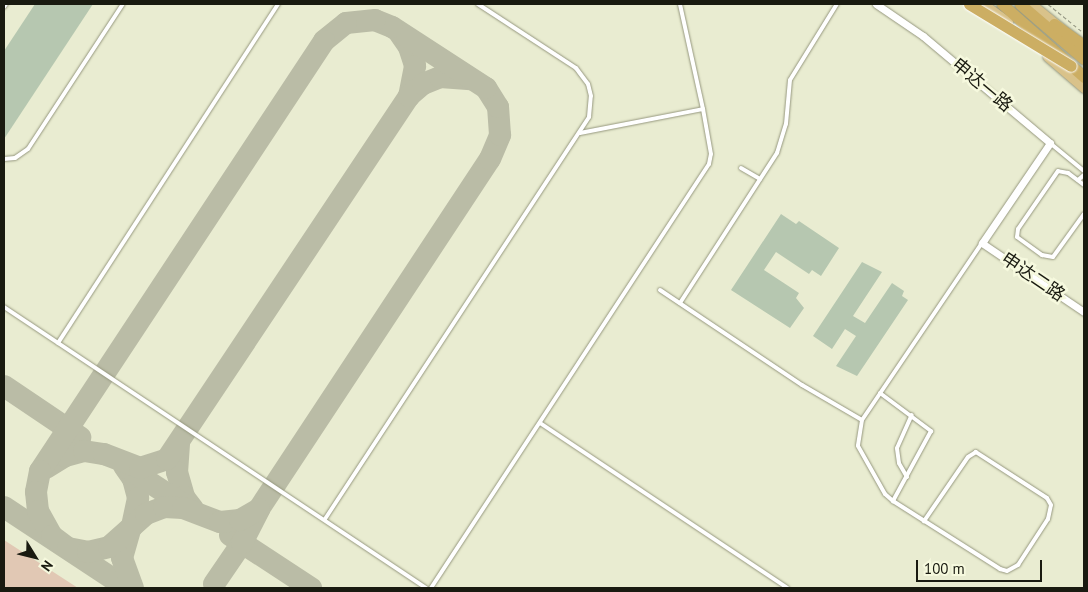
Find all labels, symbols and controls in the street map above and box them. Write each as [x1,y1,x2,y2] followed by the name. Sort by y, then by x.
[947,54,1017,116] street label: 申达一路
[997,248,1069,306] street label: 申达二路
[10,532,60,582] north arrow
[918,550,1044,582] scale bar
[37,557,57,575] text: N
[924,559,965,578] text: 100 m

